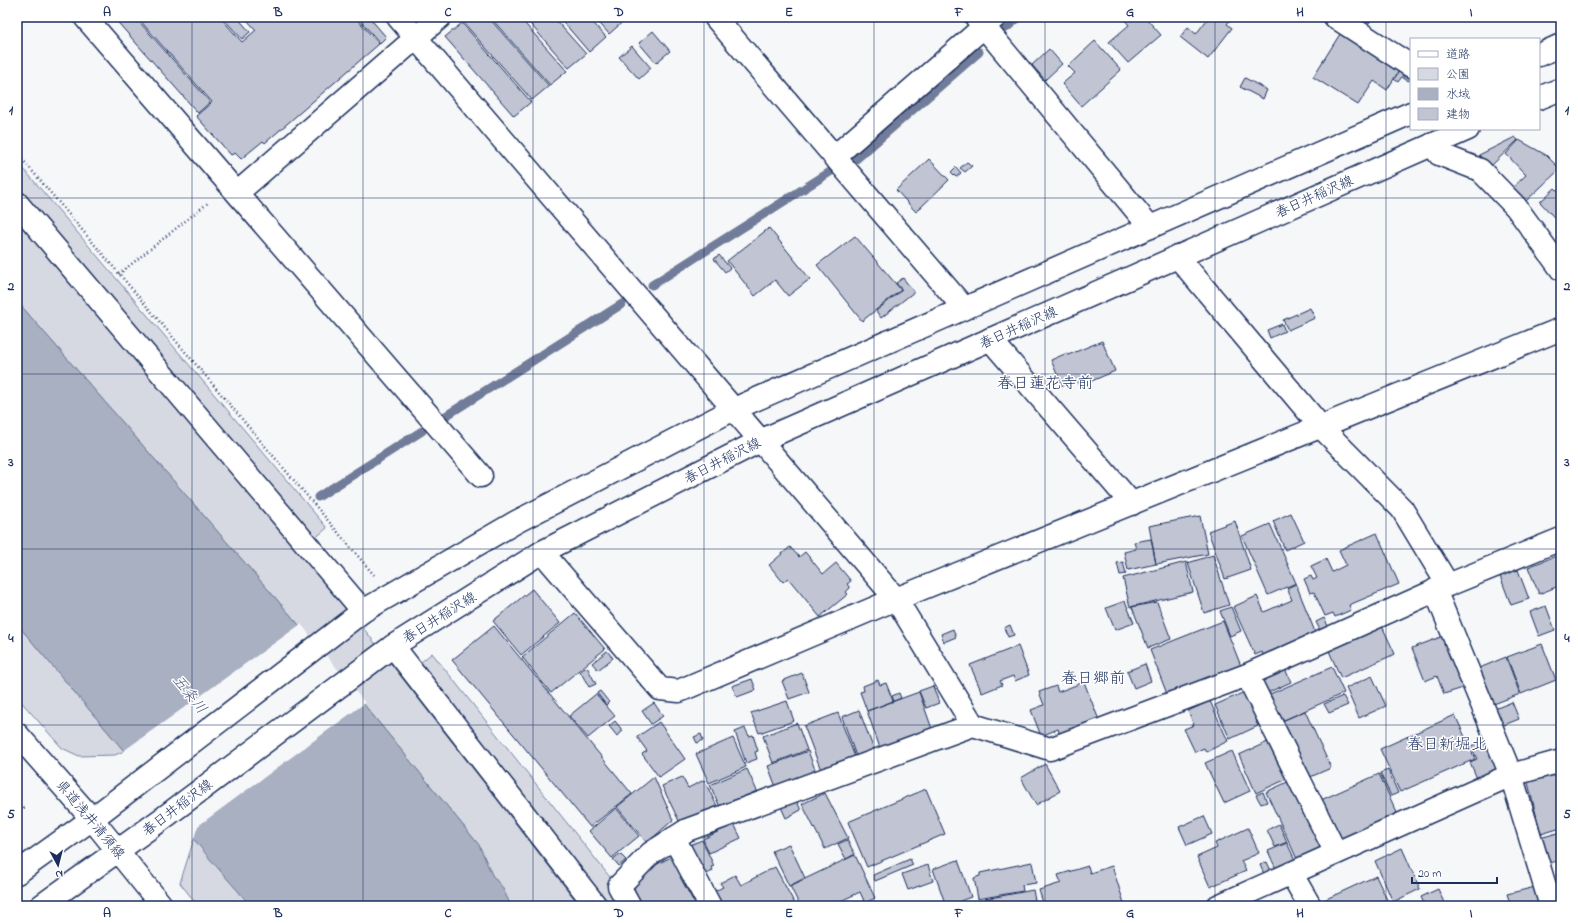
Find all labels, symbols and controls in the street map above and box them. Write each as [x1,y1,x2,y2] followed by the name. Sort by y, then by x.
[103,3,111,22] text: A
[273,3,283,22] text: B
[444,3,452,22] text: C
[613,3,624,22] text: D
[785,3,793,22] text: E
[954,3,964,22] text: F
[1126,3,1134,22] text: G
[1296,3,1304,22] text: H
[1469,3,1473,22] text: I
[1410,38,1540,130] legend
[1446,46,1470,64] text: 道路
[1446,66,1470,84] text: 公園
[1446,86,1470,104] text: 水域
[9,101,14,120] text: 1
[1565,101,1570,120] text: 1
[1446,106,1470,124] text: 建物
[1272,171,1357,224] street label: 春日井稲沢線
[7,277,15,296] text: 2
[1563,277,1571,296] text: 2
[976,302,1061,355] street label: 春日井稲沢線
[997,372,1093,396] district label: 春日蓮花寺前
[680,433,765,490] street label: 春日井稲沢線
[7,453,14,472] text: 3
[1563,453,1570,472] text: 3
[399,587,481,649] street label: 春日井稲沢線
[7,629,14,648] text: 4
[1563,629,1570,648] text: 4
[1061,667,1125,691] district label: 春日郷前
[167,670,212,719] water label: 五条川
[1407,733,1487,757] district label: 春日新堀北
[138,775,218,842] street label: 春日井稲沢線
[50,776,129,864] street label: 県道浅井清須線
[7,805,15,824] text: 5
[1563,805,1571,824] text: 5
[38,845,78,885] north arrow
[1412,859,1497,885] scale bar
[1418,865,1441,883] text: 20 m
[54,866,64,882] text: N
[103,904,111,923] text: A
[273,904,283,923] text: B
[444,904,452,923] text: C
[613,904,624,923] text: D
[785,904,793,923] text: E
[954,904,964,923] text: F
[1126,904,1134,923] text: G
[1296,904,1304,923] text: H
[1469,904,1473,923] text: I

